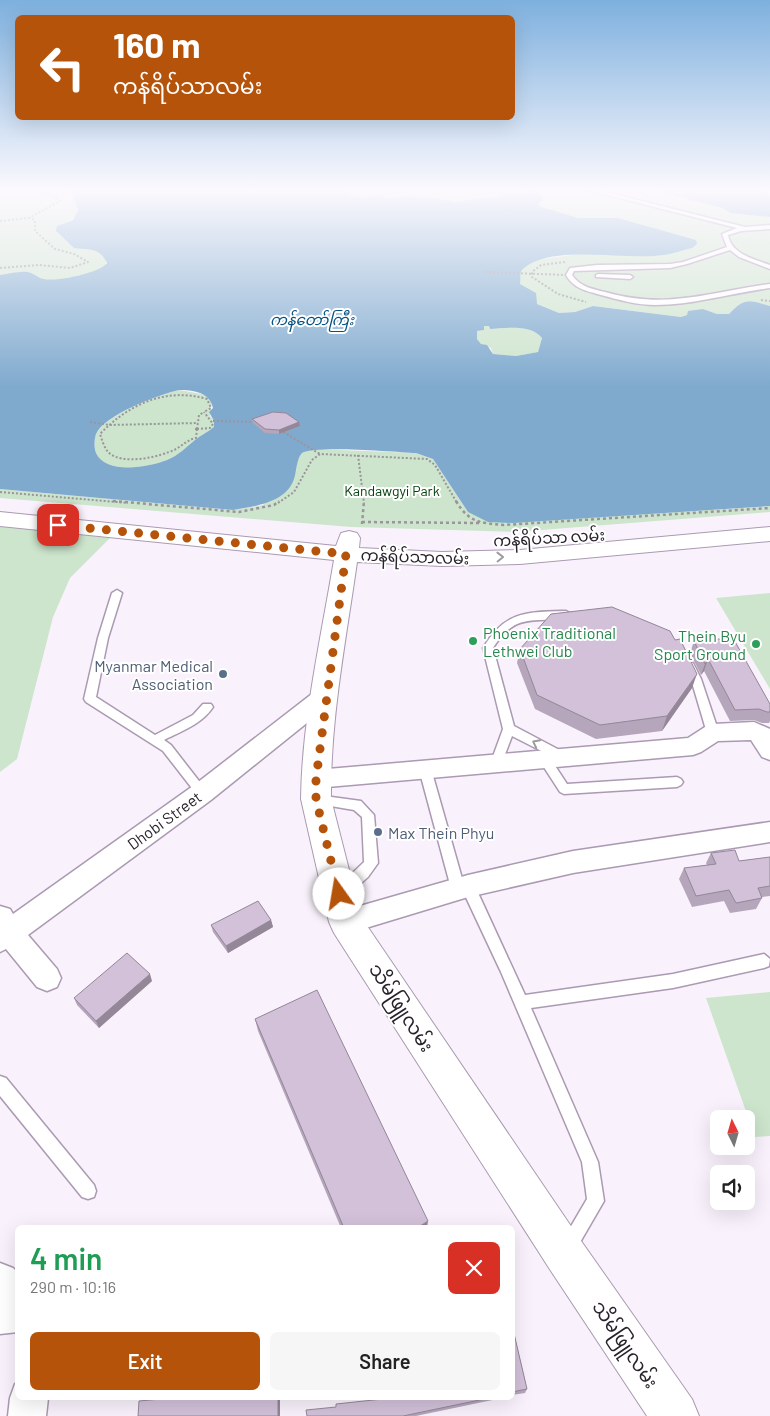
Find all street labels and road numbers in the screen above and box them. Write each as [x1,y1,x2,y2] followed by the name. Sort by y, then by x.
[493,524,606,554] street label: ကန်ရိပ်သာ လမ်း
[360,544,470,572] street label: ကန်ရိပ်သာလမ်း
[123,787,205,853] street label: Dhobi Street
[361,957,441,1058] street label: သိမ်ဖြူလမ်း
[584,1295,665,1395] street label: သိမ်ဖြူလမ်း

